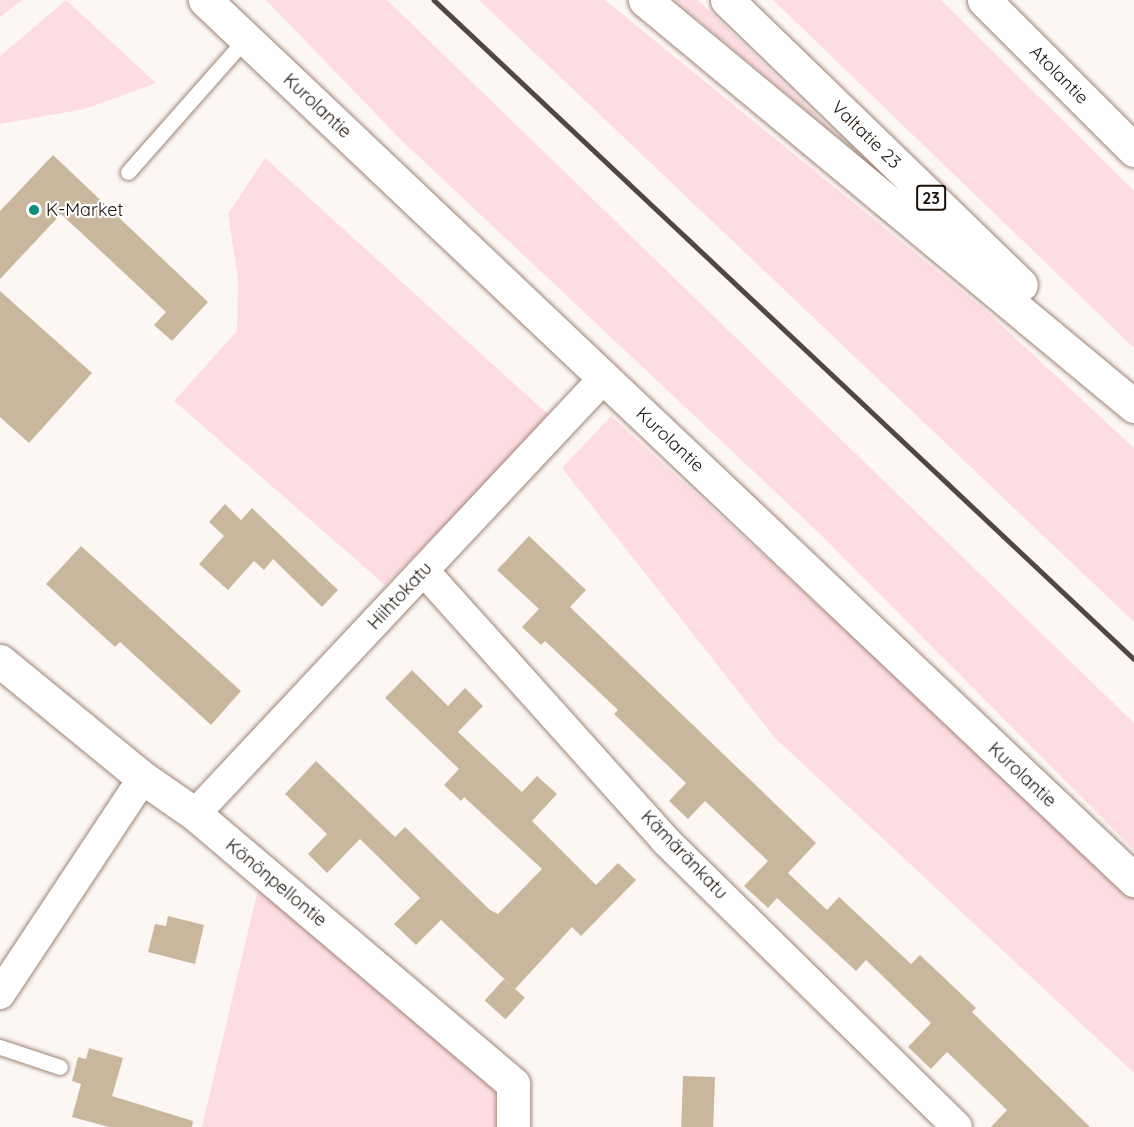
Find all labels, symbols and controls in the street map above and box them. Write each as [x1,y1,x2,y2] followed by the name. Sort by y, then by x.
[1025,41,1093,109] street label: Atolantie
[278,69,356,143] street label: Kurolantie
[827,97,905,173] street label: Valtatie 23
[916,185,946,211] road number: 23
[46,199,123,221] place label: K-Market
[27,203,41,217] marker: K-Market
[631,403,709,477] street label: Kurolantie
[363,558,437,634] street label: Hiihtokatu
[983,738,1061,812] street label: Kurolantie
[636,806,732,904] street label: Kämäränkatu
[221,834,331,932] street label: Könönpellontie

